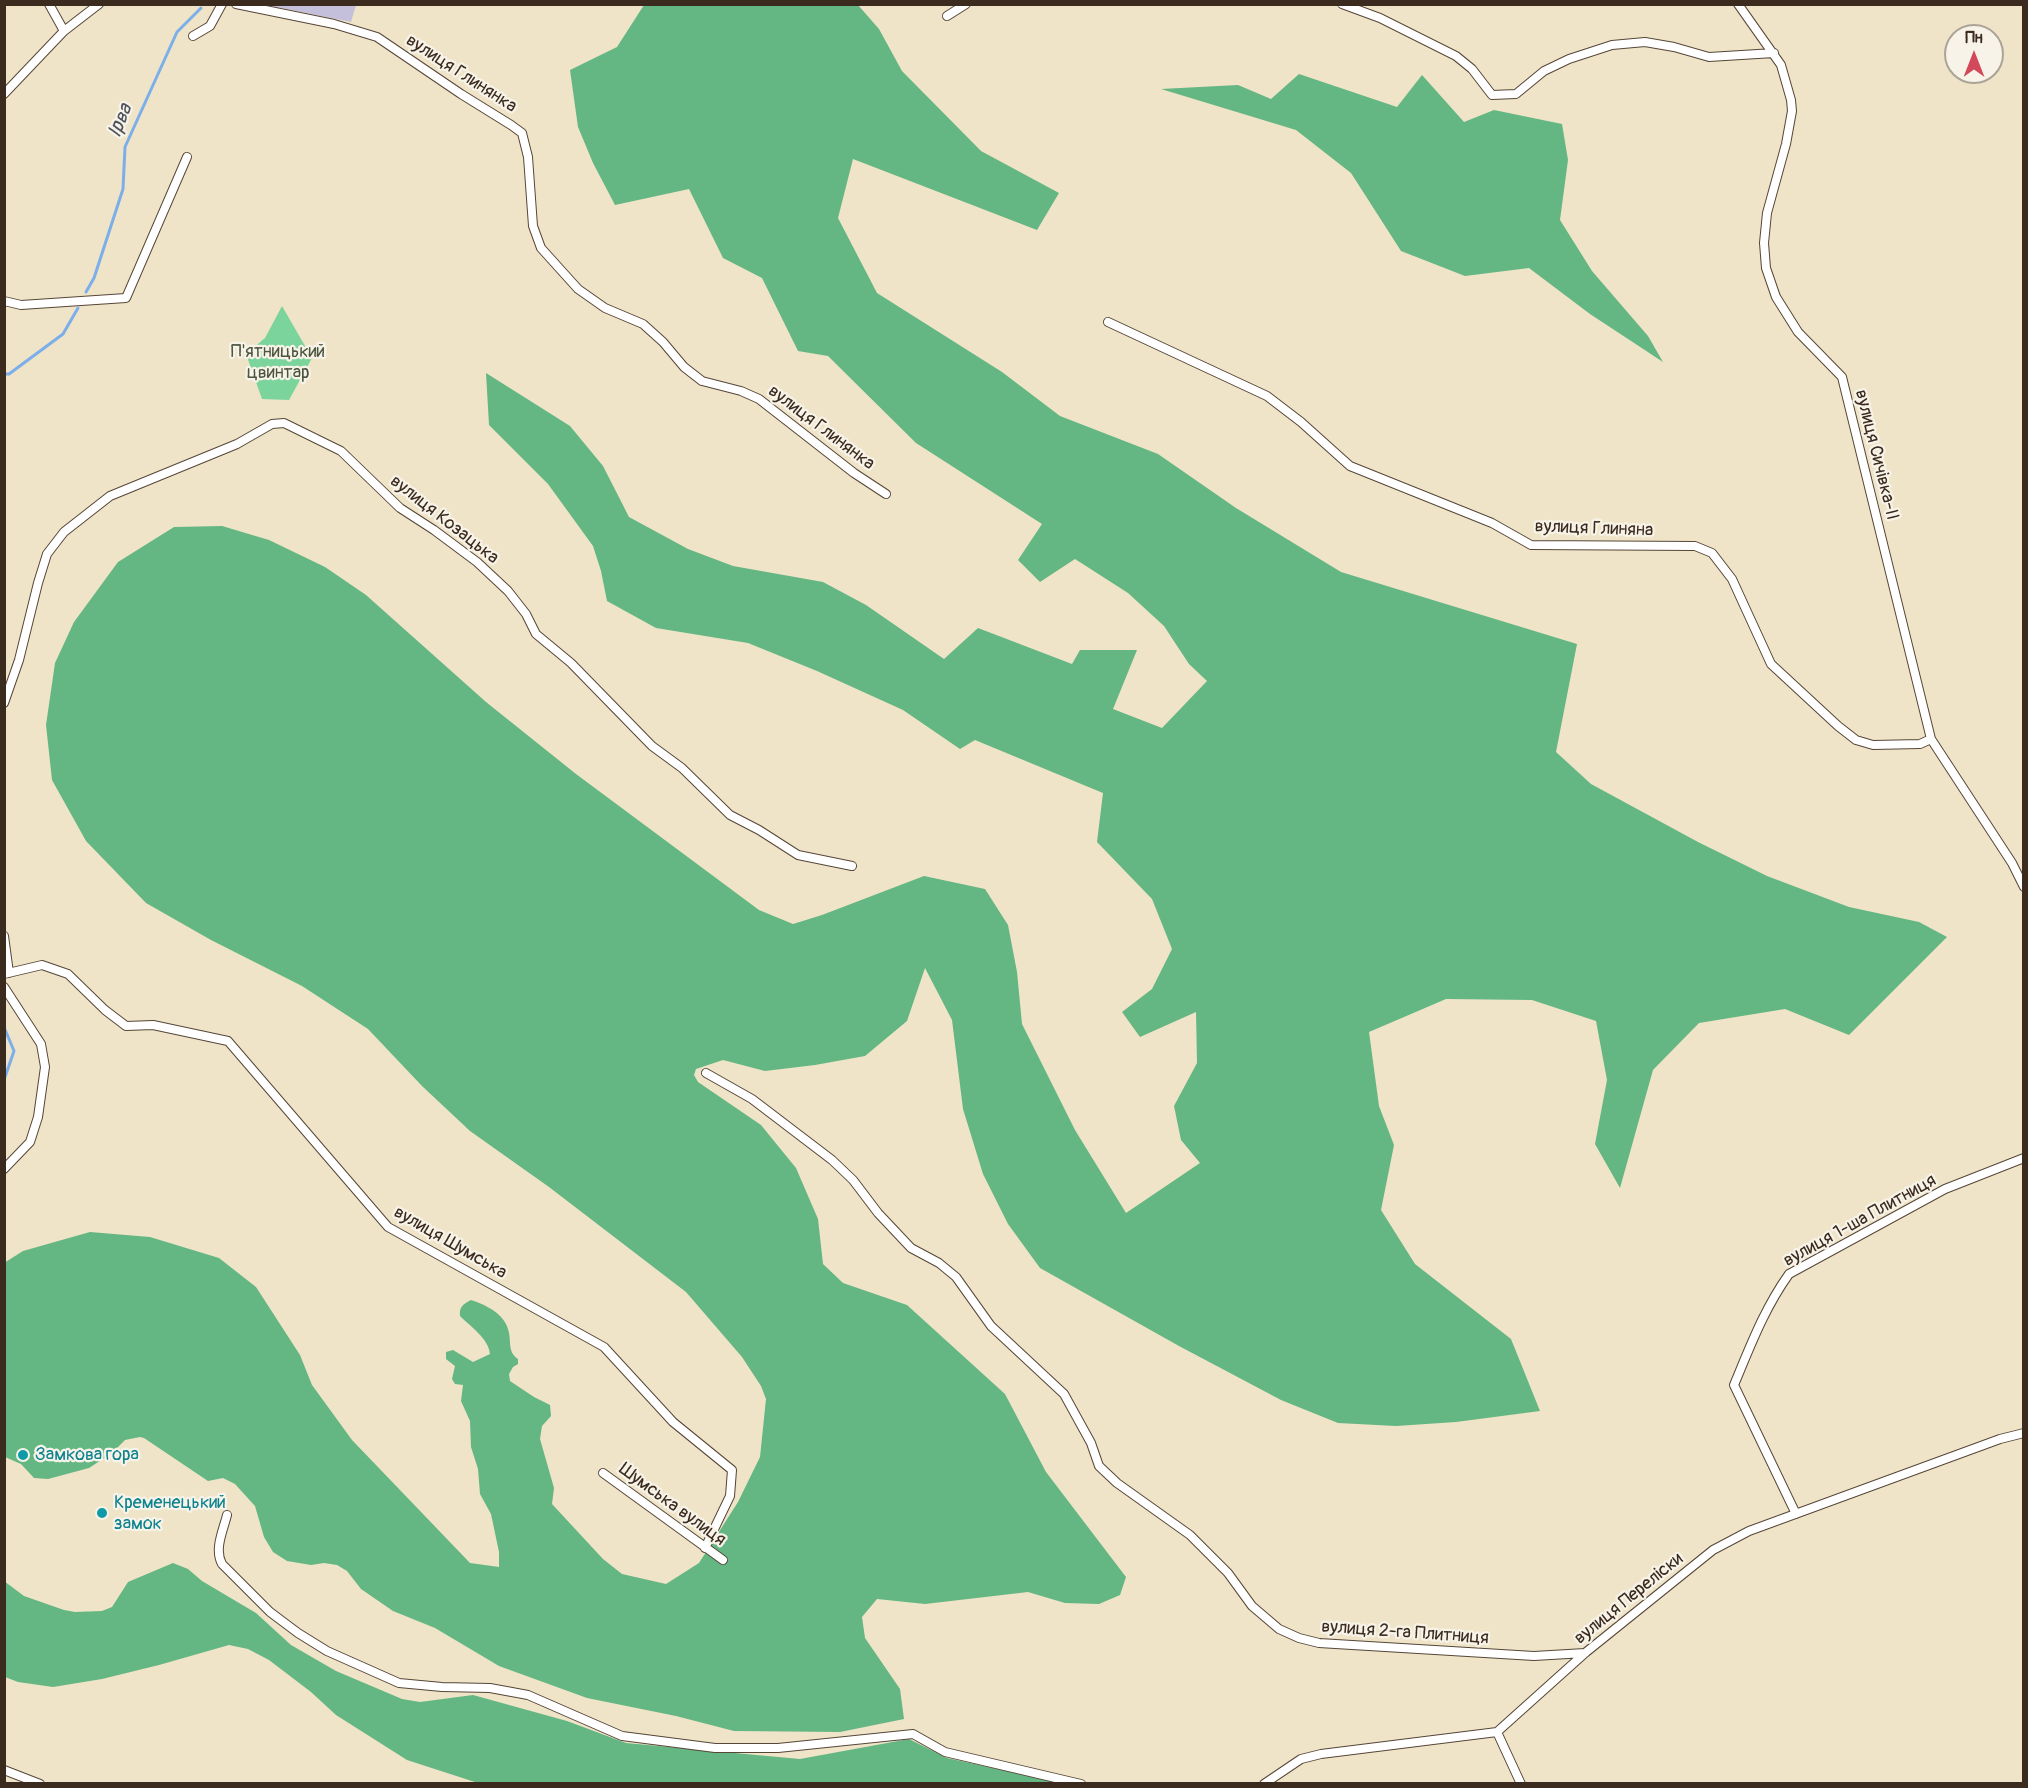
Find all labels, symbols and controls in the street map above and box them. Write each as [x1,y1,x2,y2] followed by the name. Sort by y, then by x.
[1944,24,2004,84] north arrow
[1965,28,1983,48] text: Пн
[402,30,520,118] street label: вулиця Глинянка
[103,101,139,141] water label: Ірва
[231,341,325,384] park label: П'ятницький цвинтар
[763,381,879,475] street label: вулиця Глинянка
[1849,388,1903,522] street label: вулиця Сичівка-II
[385,471,503,569] street label: вулиця Козацька
[1534,516,1654,542] street label: вулиця Глиняна
[1780,1170,1940,1272] street label: вулиця 1-ша Плитниця
[390,1202,510,1284] street label: вулиця Шумська
[35,1444,139,1466] place label: Замкова гора
[16,1448,30,1462] marker: Замкова гора
[614,1459,730,1551] street label: Шумська вулиця
[114,1492,226,1534] place label: Кременецький замок
[95,1506,109,1520] marker: Кременецький замок
[1570,1548,1688,1650] street label: вулиця Переліски
[1321,1616,1489,1650] street label: вулиця 2-га Плитниця

